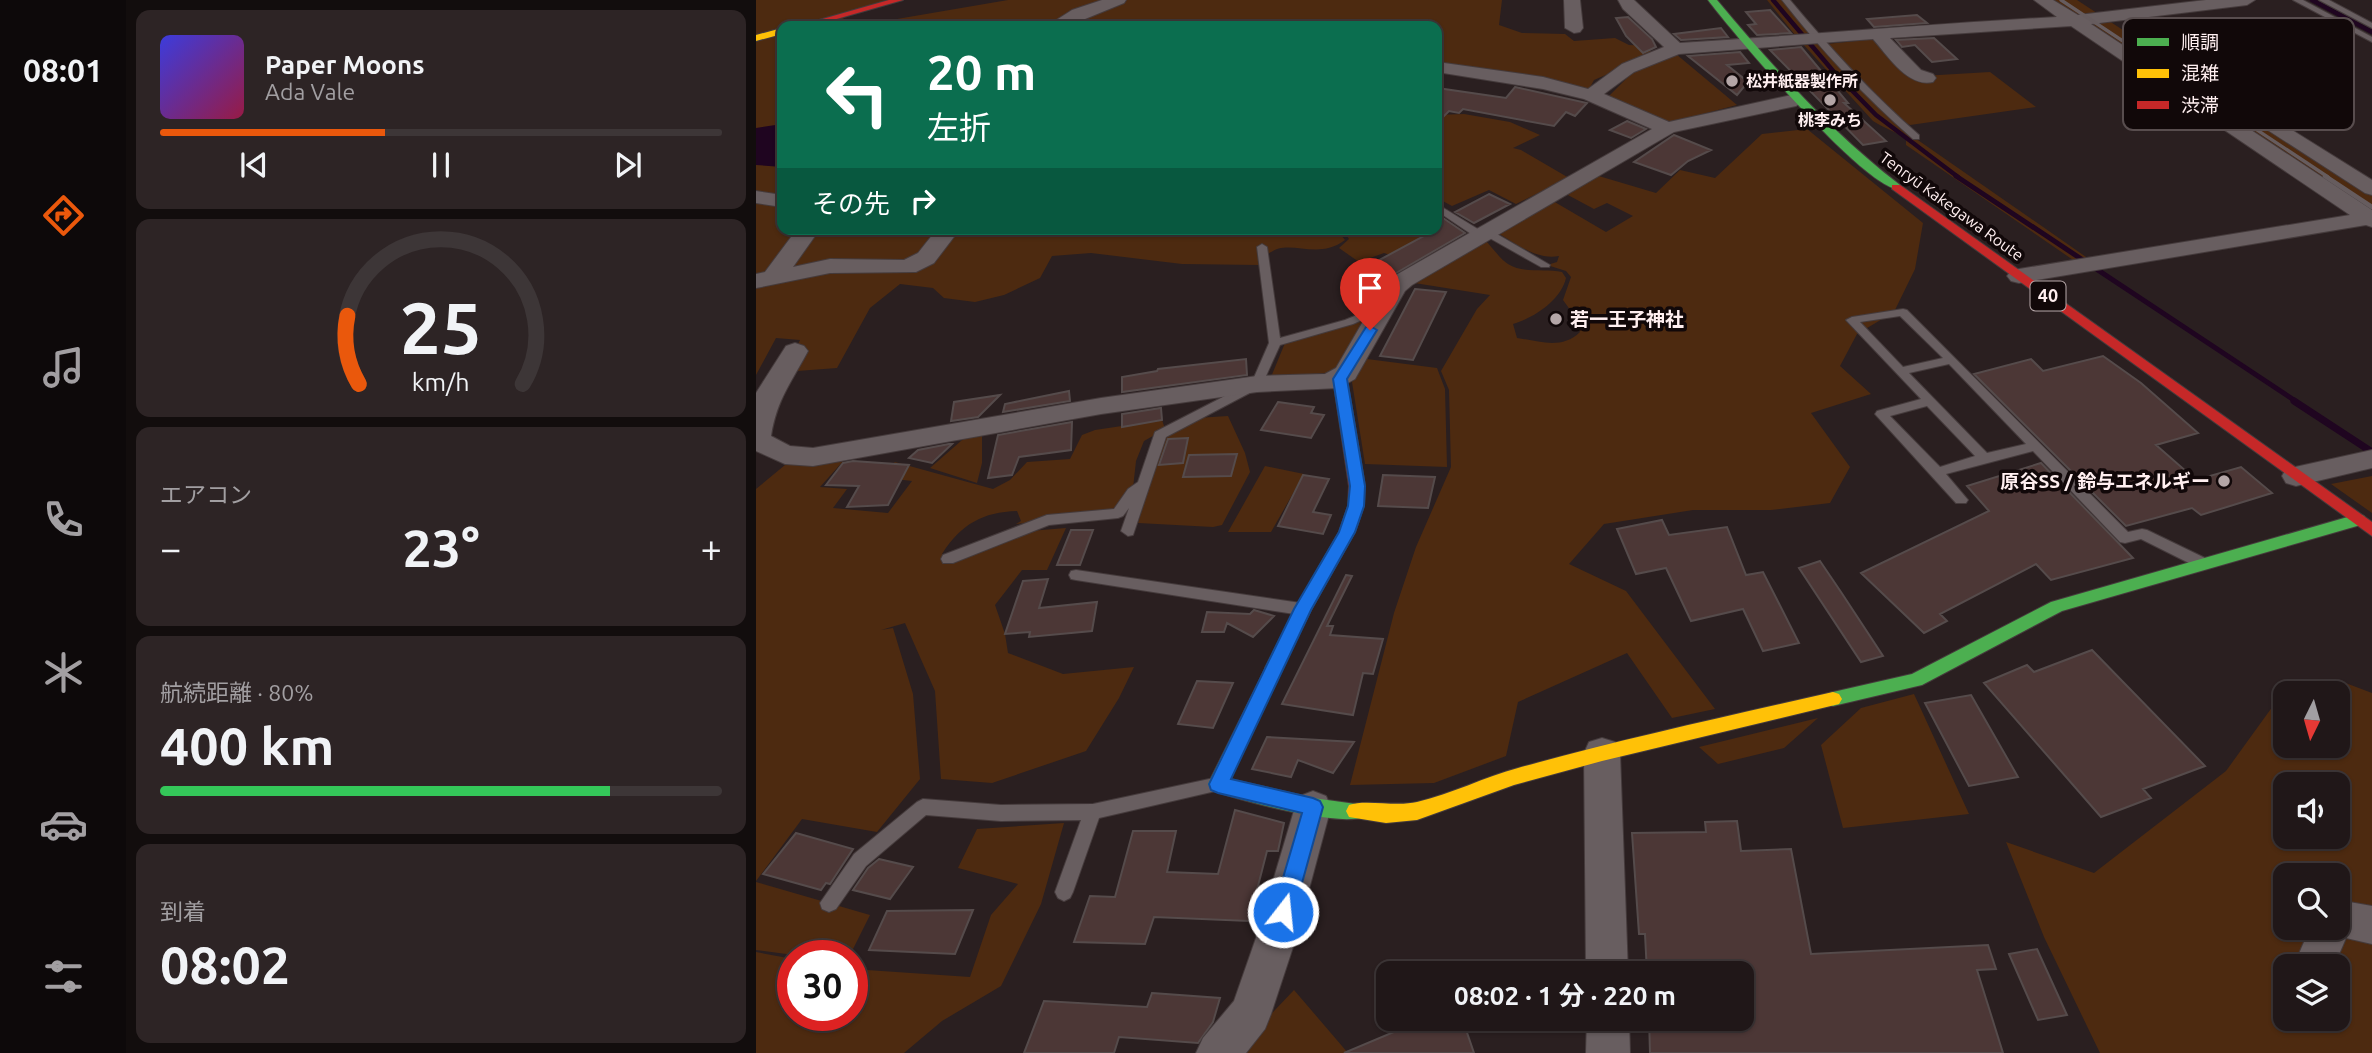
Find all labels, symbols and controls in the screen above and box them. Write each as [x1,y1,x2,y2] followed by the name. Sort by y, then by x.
[2123,18,2354,130] legend
[2181,31,2219,53] text: 順調
[927,44,1036,99] text: 20 m
[812,49,903,140] icon: left
[265,50,424,79] text: Paper Moons
[23,52,103,88] text: 08:01
[2181,62,2219,84] text: 混雑
[1746,72,1858,90] place label: 松井紙器製作所
[1724,73,1740,89] marker: 松井紙器製作所
[265,79,355,104] text: Ada Vale
[1822,92,1838,108] marker: 桃李みち
[2181,94,2219,116] text: 渋滞
[927,109,991,145] text: 左折
[1798,111,1862,129] place label: 桃李みち
[235,146,273,184] icon: previous
[422,146,460,184] icon: pause
[609,146,647,184] icon: next
[1877,148,2027,264] street label: Tenryū Kakegawa Route
[904,182,942,220] icon: right
[812,189,890,218] text: その先
[39,191,88,240] icon: directions
[1340,258,1400,330] pin
[1351,269,1389,307] icon: arrive
[2030,282,2066,310] road number: 40
[400,286,482,368] text: 25
[1570,308,1684,330] place label: 若一王子神社
[1548,311,1564,327] marker: 若一王子神社
[39,343,88,392] icon: music
[412,368,470,396] text: km/h
[2000,470,2210,492] place label: 原谷SS / 鈴与エネルギー
[2216,473,2232,489] marker: 原谷SS / 鈴与エネルギー
[160,482,252,507] text: エアコン
[39,495,88,544] icon: phone
[402,519,480,577] text: 23°
[160,527,181,569] text: −
[701,527,722,569] text: +
[39,648,88,697] icon: climate
[160,680,313,705] text: 航続距離 · 80%
[2273,681,2350,758] north arrow
[2273,681,2350,1031] map controls
[160,717,334,775] text: 400 km
[2273,772,2350,849] button: sound
[39,800,88,849] icon: car
[2273,863,2350,940] button: search
[1246,875,1320,949] position arrow
[160,899,206,924] text: 到着
[160,936,290,994] text: 08:02
[777,940,868,1031] speed limit sign: 30
[39,952,88,1001] icon: filters
[2273,954,2350,1031] button: layers
[1454,981,1676,1010] text: 08:02 · 1 分 · 220 m

